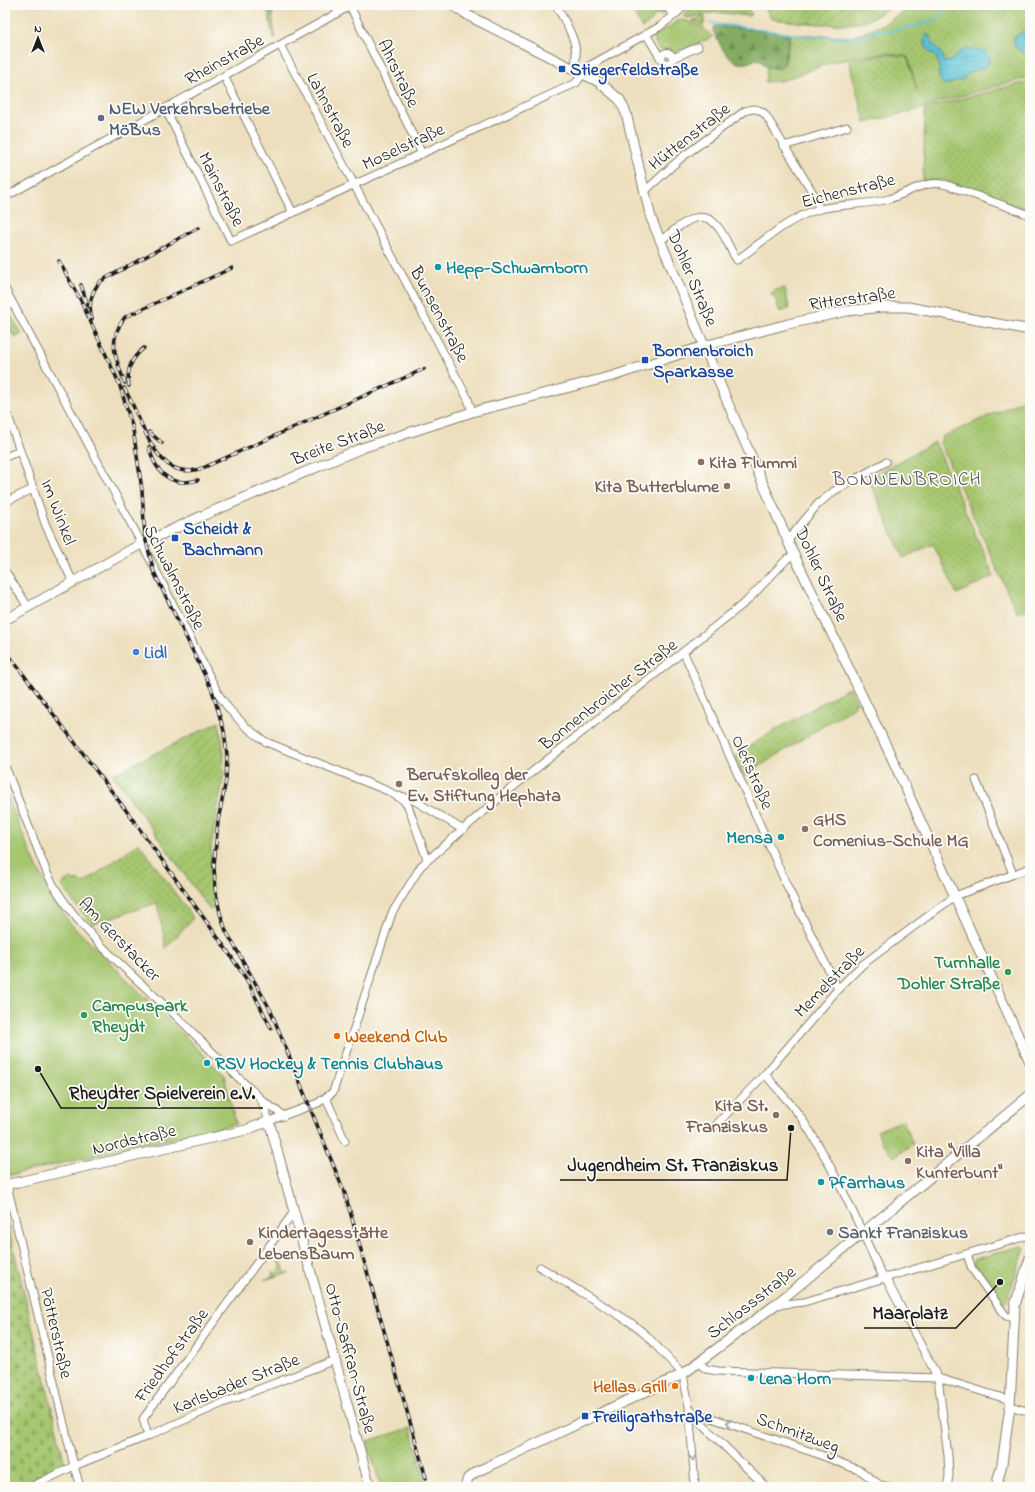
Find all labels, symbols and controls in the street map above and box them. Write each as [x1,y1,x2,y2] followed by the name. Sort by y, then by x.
[18,18,58,58] north arrow
[34,21,42,37] text: N
[181,28,270,93] street label: Rheinstraße
[369,35,425,113] street label: Ahrstraße
[570,58,699,85] place label: Stiegerfeldstraße
[557,64,567,74] marker: Stiegerfeldstraße
[299,69,360,154] street label: Lahnstraße
[109,97,271,144] place label: NEW Verkehrsbetriebe MöBus
[644,97,737,178] street label: Hüttenstraße
[96,113,106,123] marker: NEW Verkehrsbetriebe MöBus
[358,117,450,178] street label: Moselstraße
[190,148,251,233] street label: Mainstraße
[799,168,899,216] street label: Eichenstraße
[659,226,723,332] street label: Dohler Straße
[446,256,588,282] place label: Hepp-Schwamborn
[402,261,475,368] street label: Bunsenstraße
[433,262,443,272] marker: Hepp-Schwamborn
[807,281,898,319] street label: Ritterstraße
[652,339,754,386] place label: Bonnenbroich Sparkasse
[640,355,650,365] marker: Bonnenbroich Sparkasse
[287,414,390,474] street label: Breite Straße
[709,451,797,477] place label: Kita Flummi
[696,457,706,467] marker: Kita Flummi
[831,467,982,494] district label: BONNENBROICH
[594,475,720,501] place label: Kita Butterblume
[33,476,82,549] street label: Im Winkel
[722,481,732,491] marker: Kita Butterblume
[182,517,263,564] place label: Scheidt & Bachmann
[136,521,211,636] street label: Schwalmstraße
[786,522,854,627] street label: Dohler Straße
[170,533,180,543] marker: Scheidt & Bachmann
[534,633,685,758] street label: Bonnenbroicher Straße
[144,641,167,667] place label: Lidl
[131,647,141,657] marker: Lidl
[723,731,780,815] street label: Olefstraße
[406,763,561,811] place label: Berufskolleg der Ev. Stiftung Hephata
[394,779,404,789] marker: Berufskolleg der Ev. Stiftung Hephata
[813,808,969,855] place label: GHS Comenius-Schule MG
[800,824,810,834] marker: GHS Comenius-Schule MG
[726,826,773,852] place label: Mensa
[776,832,786,842] marker: Mensa
[71,892,166,989] street label: Am Gerstacker
[789,940,872,1025] street label: Memelstraße
[897,951,1001,998] place label: Turnhalle Dohler Straße
[1003,967,1013,977] marker: Turnhalle Dohler Straße
[92,994,189,1042] place label: Campuspark Rheydt
[79,1010,89,1020] marker: Campuspark Rheydt
[345,1025,448,1051] place label: Weekend Club
[332,1031,342,1041] marker: Weekend Club
[215,1052,443,1079] place label: RSV Hockey & Tennis Clubhaus
[202,1058,212,1068] marker: RSV Hockey & Tennis Clubhaus
[61,1077,263,1108] callout: Rheydter Spielverein e.V.
[69,1081,255,1110] text: Rheydter Spielverein e.V.
[685,1094,768,1141] place label: Kita St. Franziskus
[771,1110,781,1120] marker: Kita St. Franziskus
[90,1118,180,1163] street label: Nordstraße
[916,1140,1003,1187] place label: Kita "Villa Kunterbunt"
[560,1149,787,1180] callout: Jugendheim St. Franziskus
[567,1153,779,1182] text: Jugendheim St. Franziskus
[903,1156,913,1166] marker: Kita "Villa Kunterbunt"
[829,1171,905,1197] place label: Pfarrhaus
[816,1177,826,1187] marker: Pfarrhaus
[258,1221,389,1268] place label: Kindertagesstätte LebensBaum
[838,1221,968,1247] place label: Sankt Franziskus
[825,1227,835,1237] marker: Sankt Franziskus
[245,1237,255,1247] marker: Kindertagesstätte LebensBaum
[702,1260,803,1347] street label: Schlossstraße
[316,1280,382,1438] street label: Otto-Saffran-Straße
[32,1285,78,1382] street label: Pötterstraße
[864,1297,956,1328] callout: Maarplatz
[872,1301,949,1328] text: Maarplatz
[129,1303,216,1410] street label: Friedhofstraße
[170,1347,305,1422] street label: Karlsbader Straße
[759,1367,831,1393] place label: Lena Horn
[746,1373,756,1383] marker: Lena Horn
[593,1375,667,1401] place label: Hellas Grill
[670,1381,680,1391] marker: Hellas Grill
[592,1405,713,1432] place label: Freiligrathstraße
[752,1407,843,1462] street label: Schmitzweg
[580,1411,590,1421] marker: Freiligrathstraße
[725,1419,732,1428] one-way arrow
[688,1455,697,1462] one-way arrow

